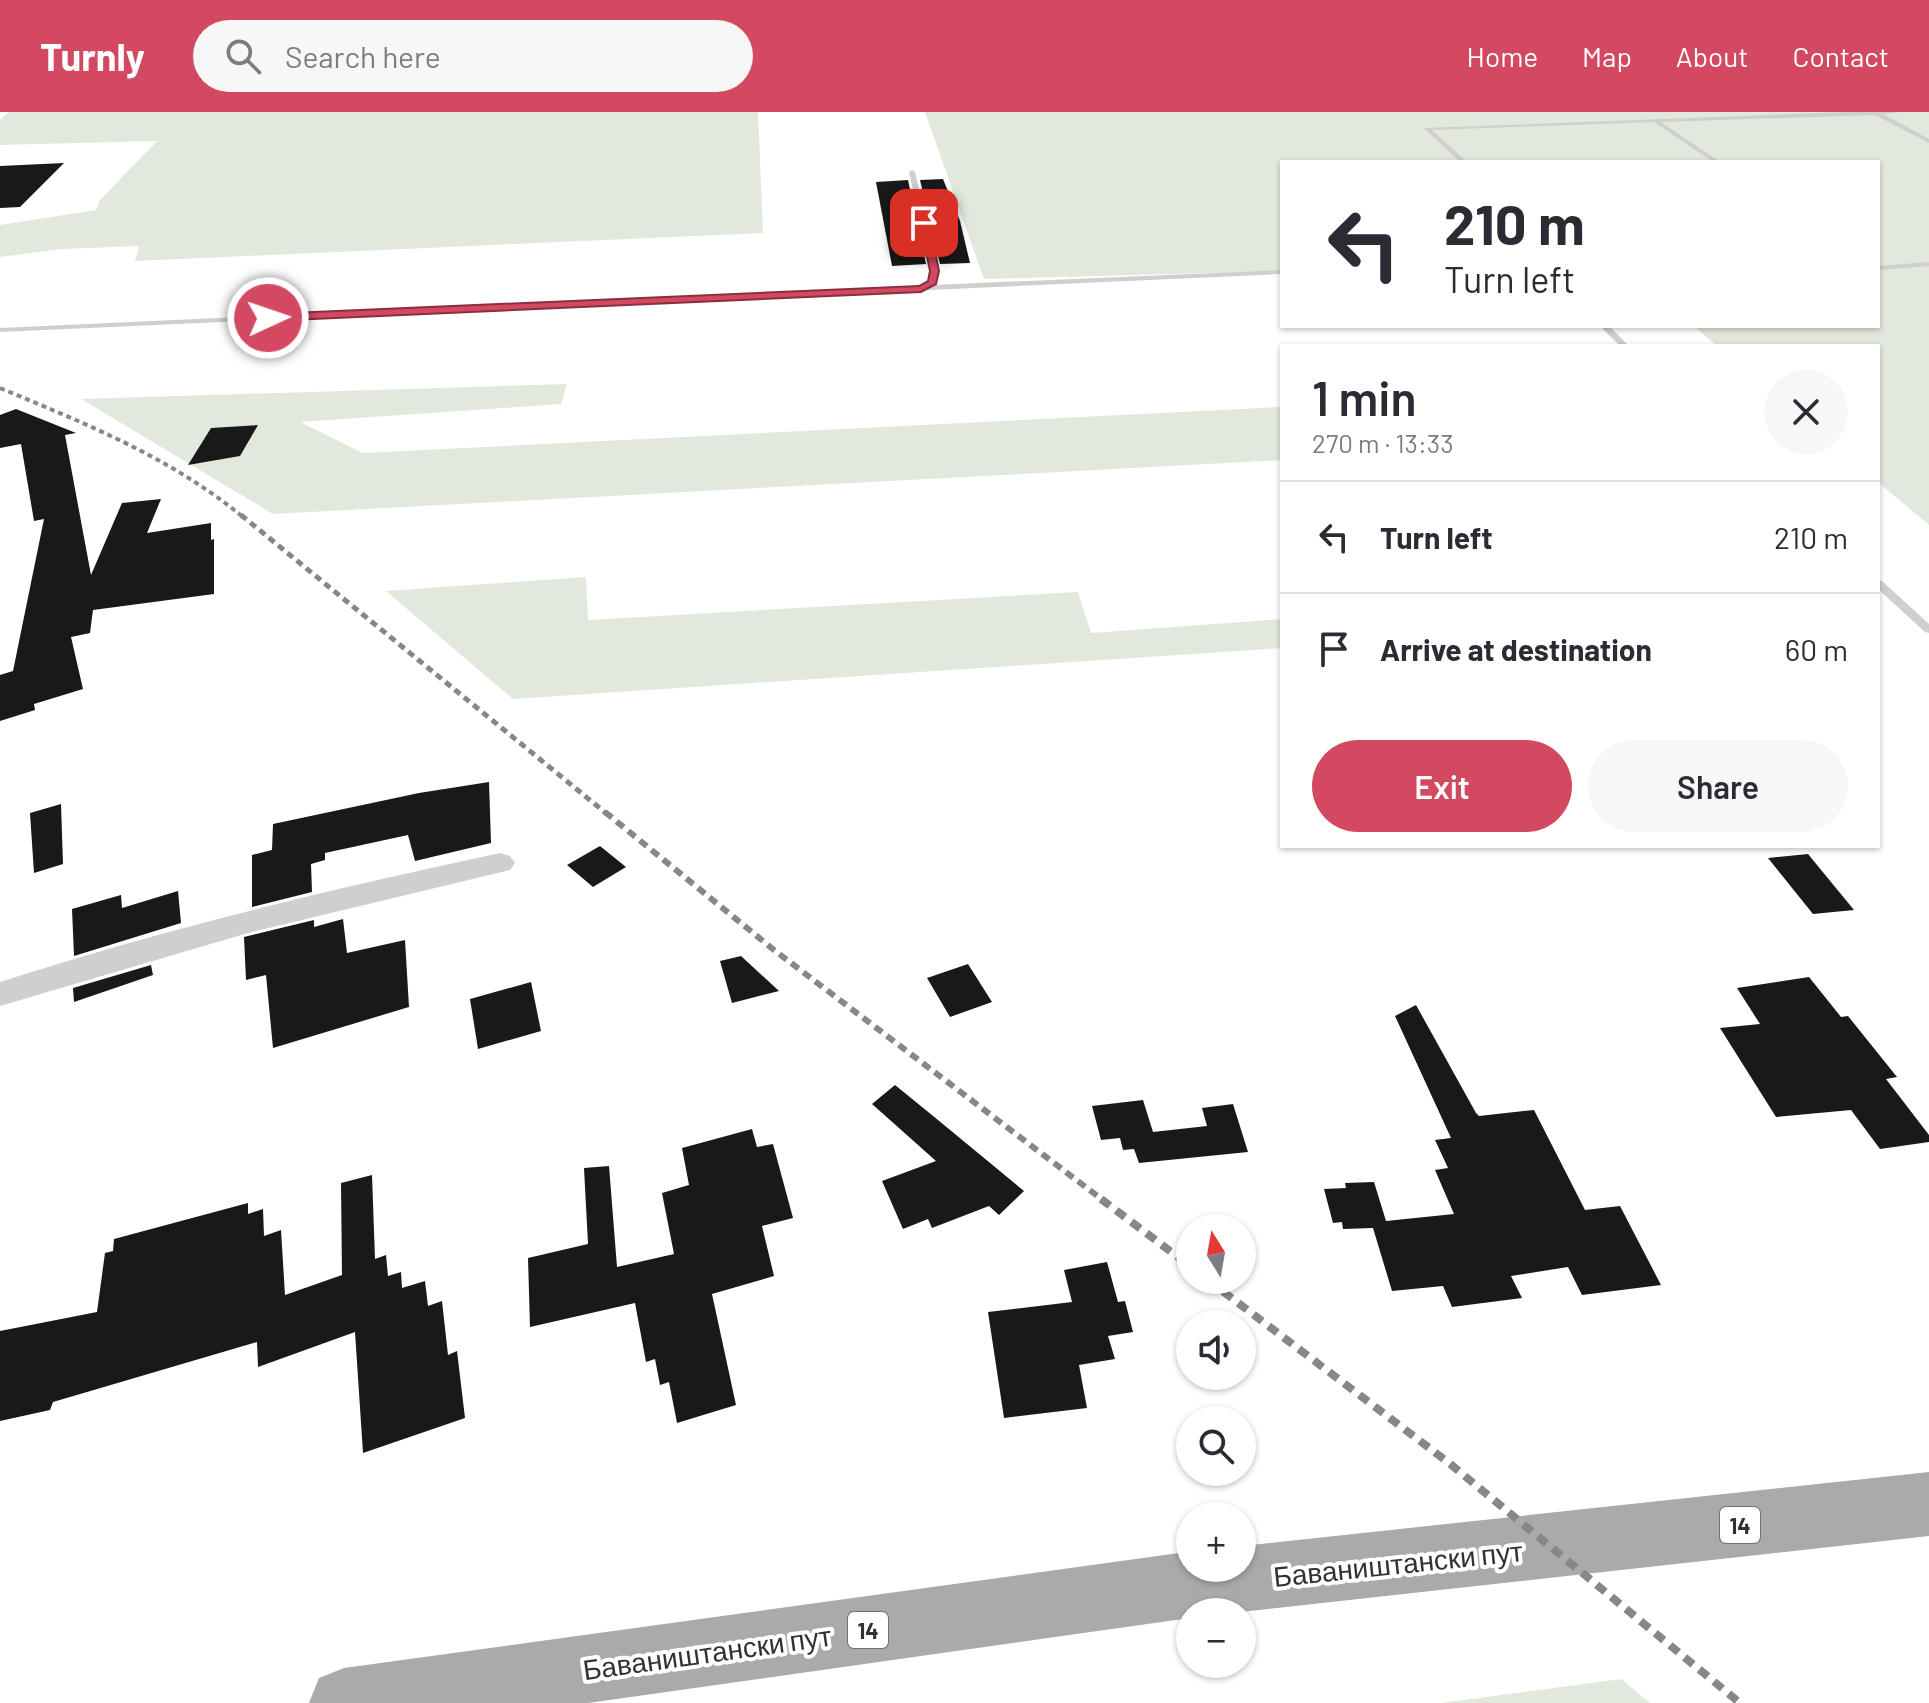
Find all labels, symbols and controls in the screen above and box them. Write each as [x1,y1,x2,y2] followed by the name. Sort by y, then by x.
[193,20,753,92] search box
[40,33,145,79] text: Turnly
[221,34,265,78] icon: search
[285,38,441,74] text: Search here
[1467,39,1538,73] text: Home
[1582,39,1632,73] text: Map
[1676,39,1748,73] text: About
[1792,39,1889,73] text: Contact
[890,189,958,257] pin
[1444,189,1585,256] text: 210 m
[1312,192,1416,296] icon: left
[902,201,946,245] icon: arrive
[1444,257,1575,300] text: Turn left
[226,276,310,360] position arrow
[1312,368,1417,426] text: 1 min
[1764,370,1848,454] button: close
[1312,427,1454,458] text: 270 m · 13:33
[1312,515,1356,559] icon: left
[1380,519,1493,555] text: Turn left
[1774,519,1848,555] text: 210 m
[1312,627,1356,671] icon: arrive
[1380,631,1652,667] text: Arrive at destination
[1785,631,1848,667] text: 60 m
[1312,740,1572,832] button: Exit
[1588,740,1848,832] button: Share
[1176,1214,1256,1294] north arrow
[1176,1214,1256,1678] map controls
[1176,1310,1256,1390] button: sound
[1176,1406,1256,1486] button: search
[1176,1502,1256,1582] button: +
[1720,1507,1760,1543] road number: 14
[1272,1533,1525,1593] street label: Баваништански пут
[1176,1598,1256,1678] button: −
[848,1612,888,1648] road number: 14
[581,1618,834,1686] street label: Баваништански пут

